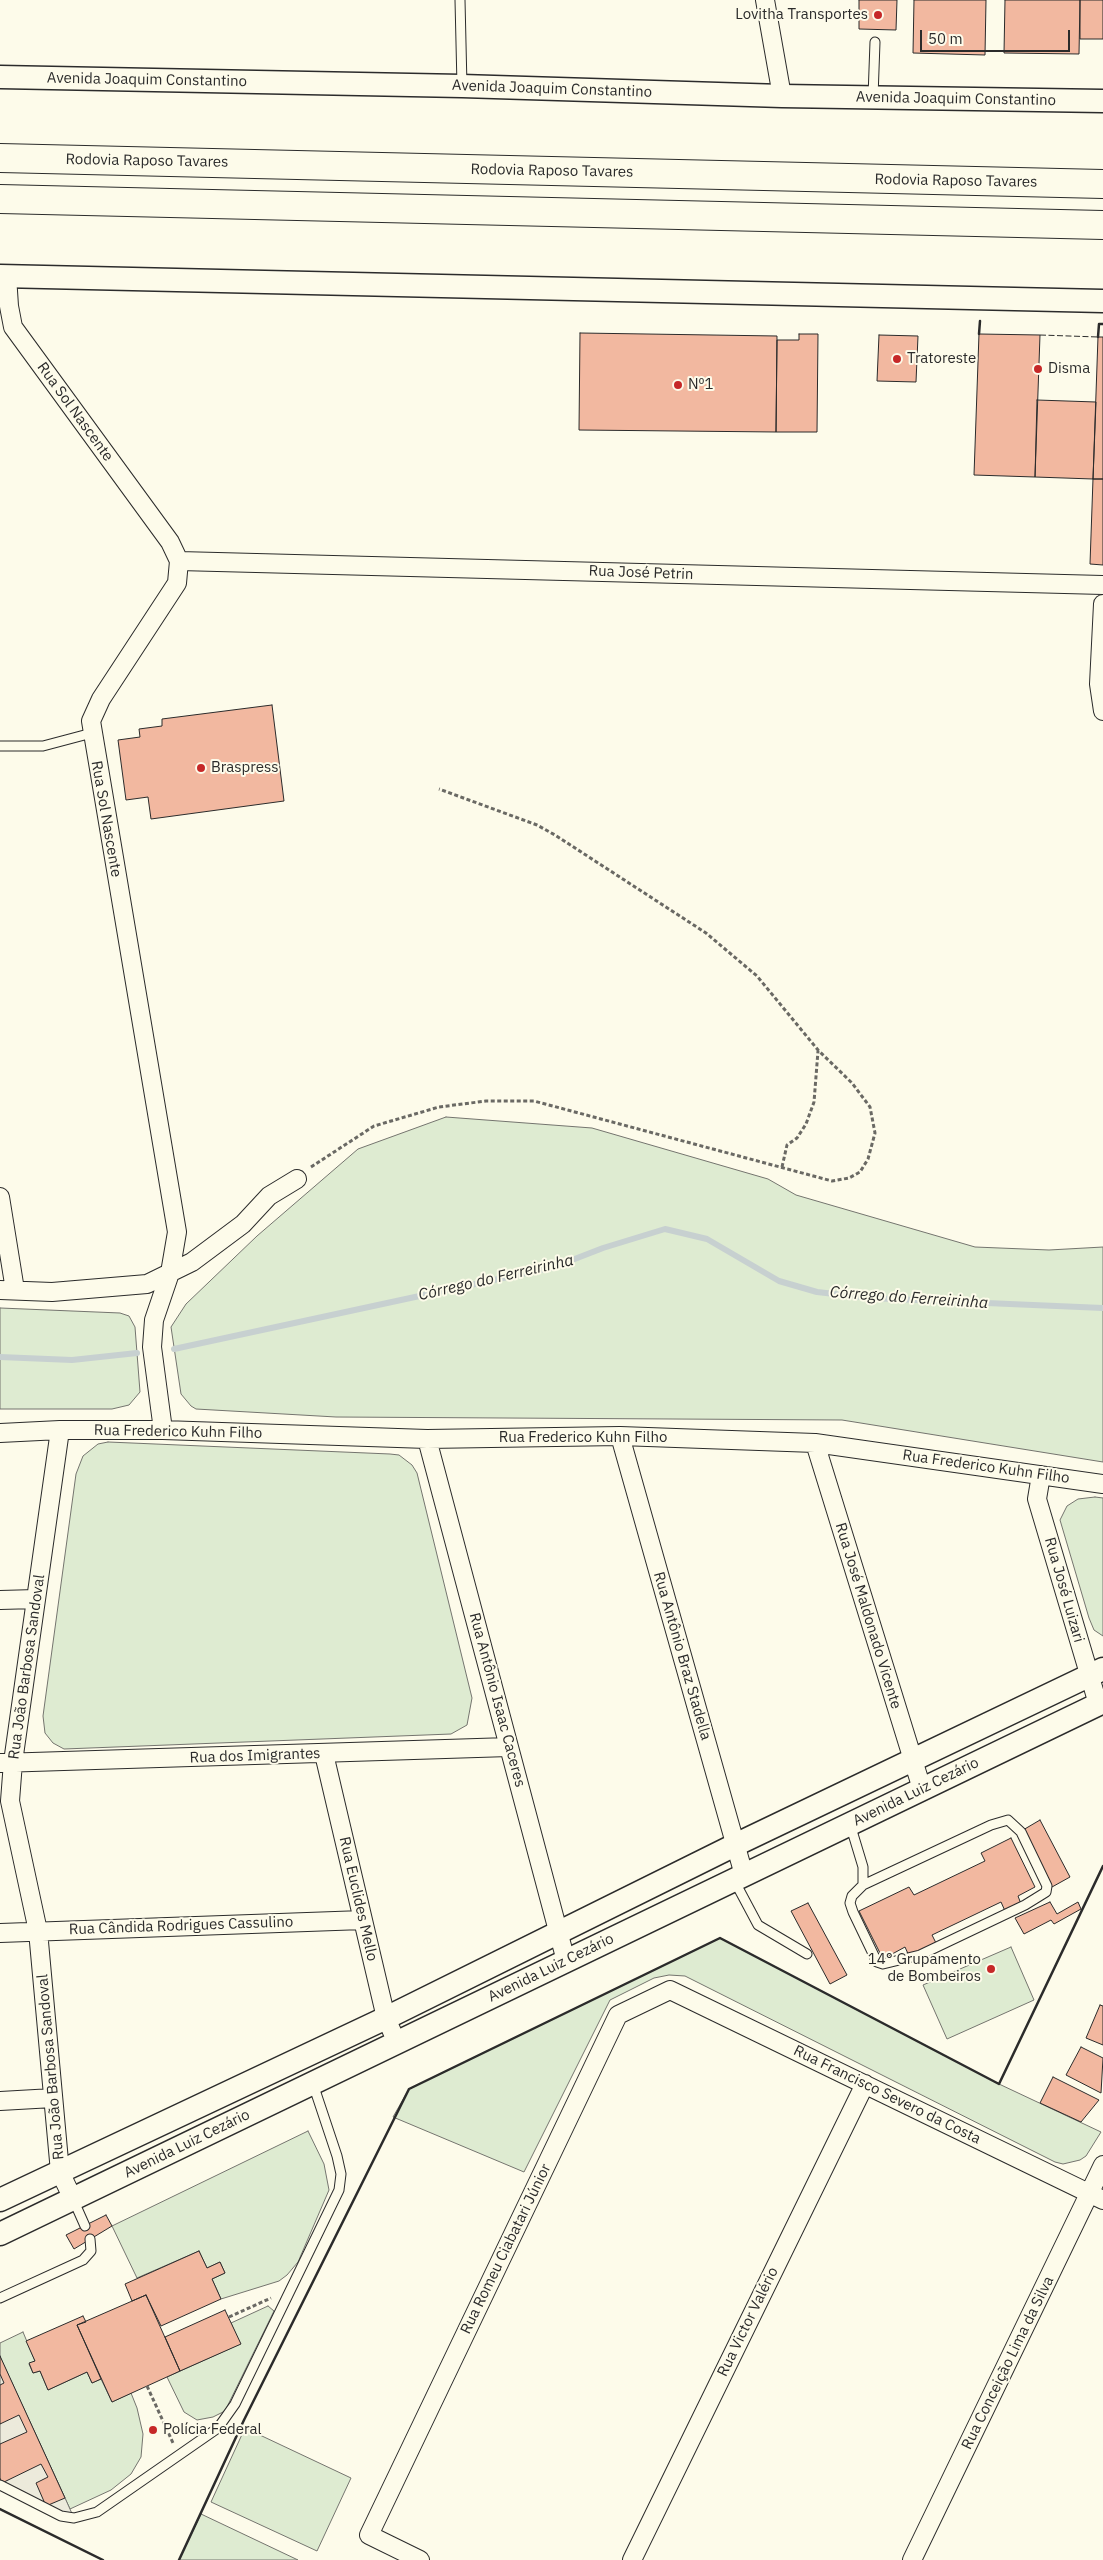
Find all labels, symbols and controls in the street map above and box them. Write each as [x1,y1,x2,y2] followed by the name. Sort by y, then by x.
[735,6,868,24] place label: Lovitha Transportes
[872,9,884,21] marker: Lovitha Transportes
[923,20,1073,52] scale bar
[928,29,963,48] text: 50 m
[47,69,247,91] street label: Avenida Joaquim Constantino
[452,77,652,101] street label: Avenida Joaquim Constantino
[856,88,1056,110] street label: Avenida Joaquim Constantino
[65,151,229,171] street label: Rodovia Raposo Tavares
[470,161,634,181] street label: Rodovia Raposo Tavares
[874,171,1038,191] street label: Rodovia Raposo Tavares
[907,350,976,368] place label: Tratoreste
[891,353,903,365] marker: Tratoreste
[33,359,117,465] street label: Rua Sol Nascente
[1048,360,1090,378] place label: Disma
[1032,363,1044,375] marker: Disma
[688,376,714,394] place label: Nº1
[672,379,684,391] marker: Nº1
[588,562,694,584] street label: Rua José Petrin
[87,759,125,879] street label: Rua Sol Nascente
[211,759,278,777] place label: Braspress
[195,762,207,774] marker: Braspress
[417,1251,575,1305] water label: Córrego do Ferreirinha
[829,1283,989,1313] water label: Córrego do Ferreirinha
[94,1422,262,1442] street label: Rua Frederico Kuhn Filho
[499,1429,667,1447] street label: Rua Frederico Kuhn Filho
[901,1446,1071,1488] street label: Rua Frederico Kuhn Filho
[831,1521,905,1711] street label: Rua José Maldonado Vicente
[1040,1535,1088,1645] street label: Rua José Luizari
[649,1570,715,1742] street label: Rua Antônio Braz Stadella
[5,1573,49,1761] street label: Rua João Barbosa Sandoval
[465,1611,529,1789] street label: Rua Antônio Isaac Caceres
[189,1745,321,1767] street label: Rua dos Imigrantes
[850,1754,982,1830] street label: Avenida Luiz Cezário
[335,1835,381,1963] street label: Rua Euclides Mello
[68,1913,294,1939] street label: Rua Cândida Rodrigues Cassulino
[485,1930,617,2006] street label: Avenida Luiz Cezário
[868,1951,981,1986] place label: 14° Grupamento de Bombeiros
[985,1963,997,1975] marker: 14° Grupamento de Bombeiros
[34,1973,68,2161] street label: Rua João Barbosa Sandoval
[791,2042,983,2148] street label: Rua Francisco Severo da Costa
[121,2106,253,2182] street label: Avenida Luiz Cezário
[457,2161,555,2337] street label: Rua Romeu Ciabatari Júnior
[714,2264,782,2380] street label: Rua Victor Valério
[958,2273,1058,2453] street label: Rua Conceição Lima da Silva
[163,2421,262,2439] place label: Polícia Federal
[147,2424,159,2436] marker: Polícia Federal

